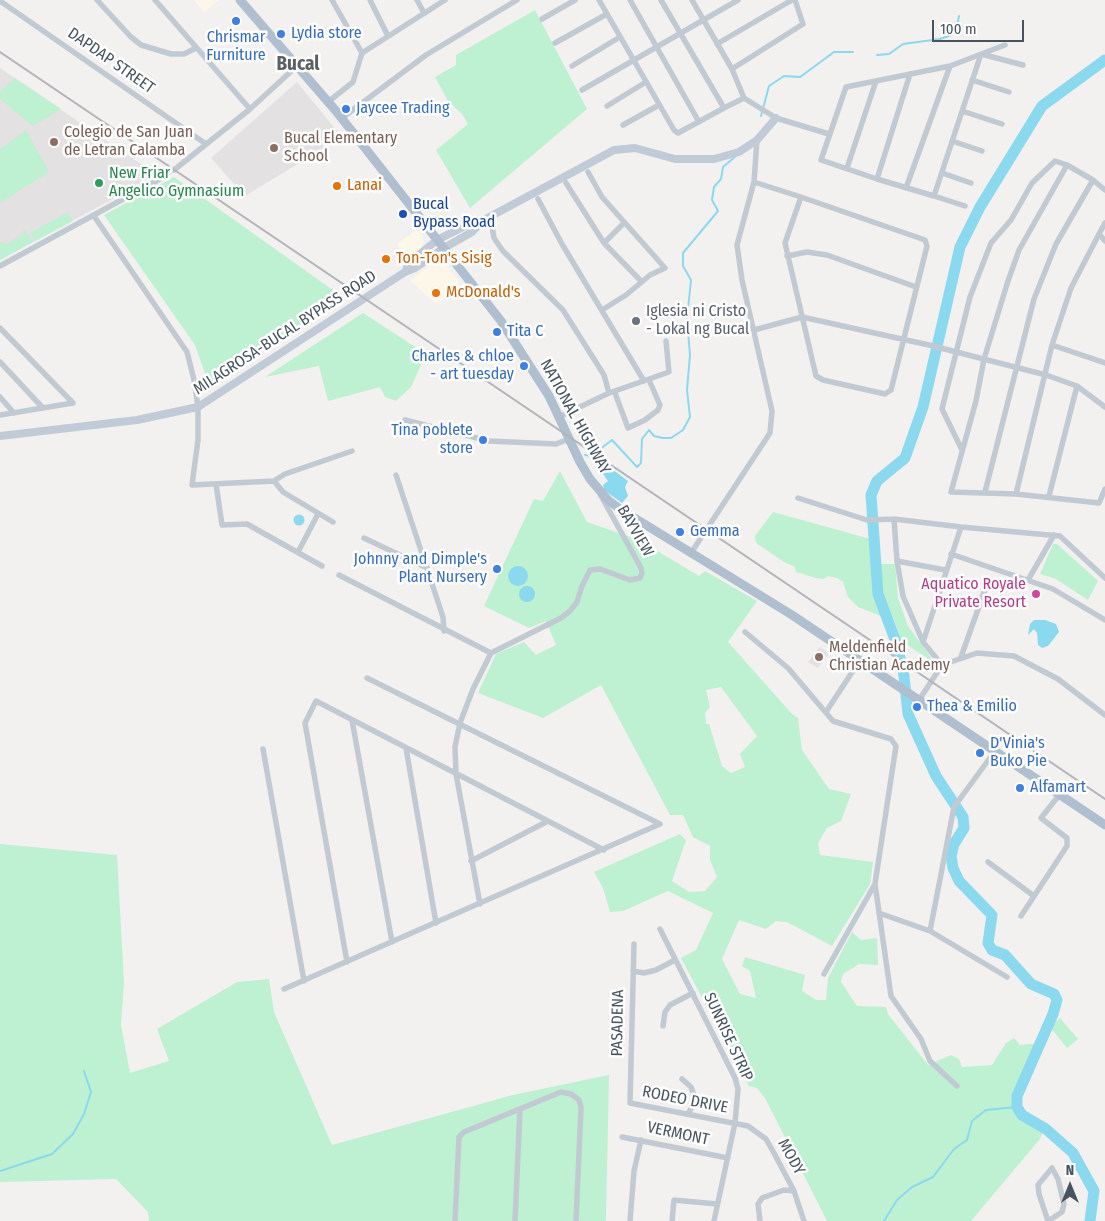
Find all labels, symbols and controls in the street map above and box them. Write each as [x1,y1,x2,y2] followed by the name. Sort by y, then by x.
[935,10,1028,42] scale bar
[230,15,242,27] marker: Chrismar Furniture
[940,20,977,38] text: 100 m
[64,24,158,98] street label: DAPDAP STREET
[291,24,362,44] place label: Lydia store
[206,28,266,66] place label: Chrismar Furniture
[275,28,287,40] marker: Lydia store
[276,54,320,76] district label: Bucal
[356,99,450,119] place label: Jaycee Trading
[340,103,352,115] marker: Jaycee Trading
[64,123,193,161] place label: Colegio de San Juan de Letran Calamba
[284,129,397,167] place label: Bucal Elementary School
[48,136,60,148] marker: Colegio de San Juan de Letran Calamba
[268,142,280,154] marker: Bucal Elementary School
[109,164,244,202] place label: New Friar Angelico Gymnasium
[347,176,382,196] place label: Lanai
[93,177,105,189] marker: New Friar Angelico Gymnasium
[331,180,343,192] marker: Lanai
[413,195,495,233] place label: Bucal Bypass Road
[397,208,409,220] marker: Bucal Bypass Road
[396,249,492,269] place label: Ton-Ton's Sisig
[380,253,392,265] marker: Ton-Ton's Sisig
[190,267,380,399] street label: MILAGROSA-BUCAL BYPASS ROAD
[446,283,521,303] place label: McDonald's
[430,287,442,299] marker: McDonald's
[646,302,749,340] place label: Iglesia ni Cristo - Lokal ng Bucal
[630,315,642,327] marker: Iglesia ni Cristo - Lokal ng Bucal
[507,322,543,342] place label: Tita C
[491,326,503,338] marker: Tita C
[411,347,514,385] place label: Charles & chloe - art tuesday
[536,356,614,478] street label: NATIONAL HIGHWAY
[518,360,530,372] marker: Charles & chloe - art tuesday
[391,421,473,459] place label: Tina poblete store
[477,434,489,446] marker: Tina poblete store
[613,502,657,560] street label: BAYVIEW
[690,522,740,542] place label: Gemma
[674,526,686,538] marker: Gemma
[354,550,487,588] place label: Johnny and Dimple's Plant Nursery
[491,563,503,575] marker: Johnny and Dimple's Plant Nursery
[921,575,1026,613] place label: Aquatico Royale Private Resort
[1030,588,1042,600] marker: Aquatico Royale Private Resort
[829,638,950,676] place label: Meldenfield Christian Academy
[813,651,825,663] marker: Meldenfield Christian Academy
[927,697,1017,717] place label: Thea & Emilio
[911,701,923,713] marker: Thea & Emilio
[990,734,1047,772] place label: D'Vinia's Buko Pie
[974,747,986,759] marker: D'Vinia's Buko Pie
[1030,778,1086,798] place label: Alfamart
[1014,782,1026,794] marker: Alfamart
[608,989,628,1057] street label: PASADENA
[699,990,757,1084] street label: SUNRISE STRIP
[641,1082,729,1118] street label: RODEO DRIVE
[645,1118,711,1150] street label: VERMONT
[773,1136,809,1178] street label: MODY
[1045,1161,1095,1211] north arrow
[1066,1162,1074,1179] text: N

